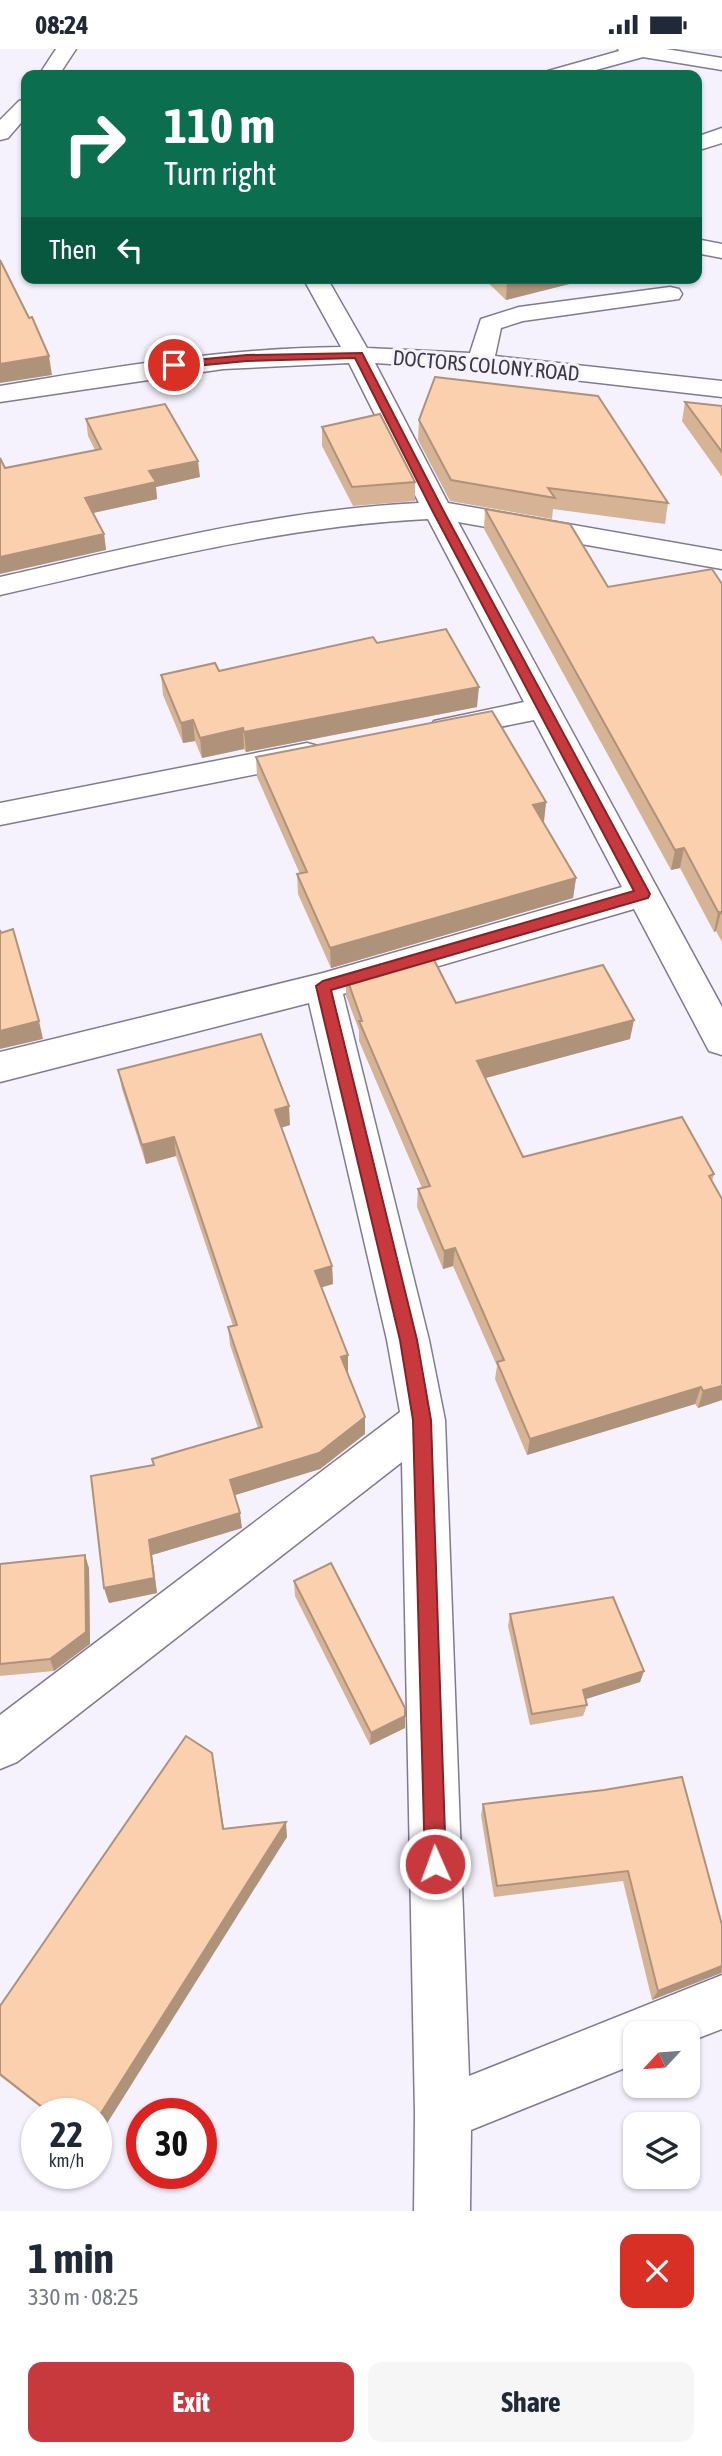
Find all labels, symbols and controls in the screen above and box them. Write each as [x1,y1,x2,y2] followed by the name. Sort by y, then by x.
[35,10,89,40] text: 08:24
[164,97,275,153] text: 110 m
[49,98,140,189] icon: right
[164,155,277,192] text: Turn right
[111,231,149,269] icon: left
[49,235,97,265] text: Then
[144,335,204,395] pin
[392,345,580,385] street label: DOCTORS COLONY ROAD
[155,346,193,384] icon: arrive
[398,1827,472,1901] position arrow
[623,2021,700,2098] north arrow
[623,2021,700,2189] map controls
[126,2098,217,2189] speed limit sign: 30
[623,2112,700,2189] button: layers
[50,2114,83,2154] text: 22
[49,2150,84,2171] text: km/h
[28,2234,114,2282] text: 1 min
[620,2234,694,2308] button: close
[28,2284,139,2310] text: 330 m · 08:25
[28,2362,354,2442] button: Exit
[368,2362,694,2442] button: Share

